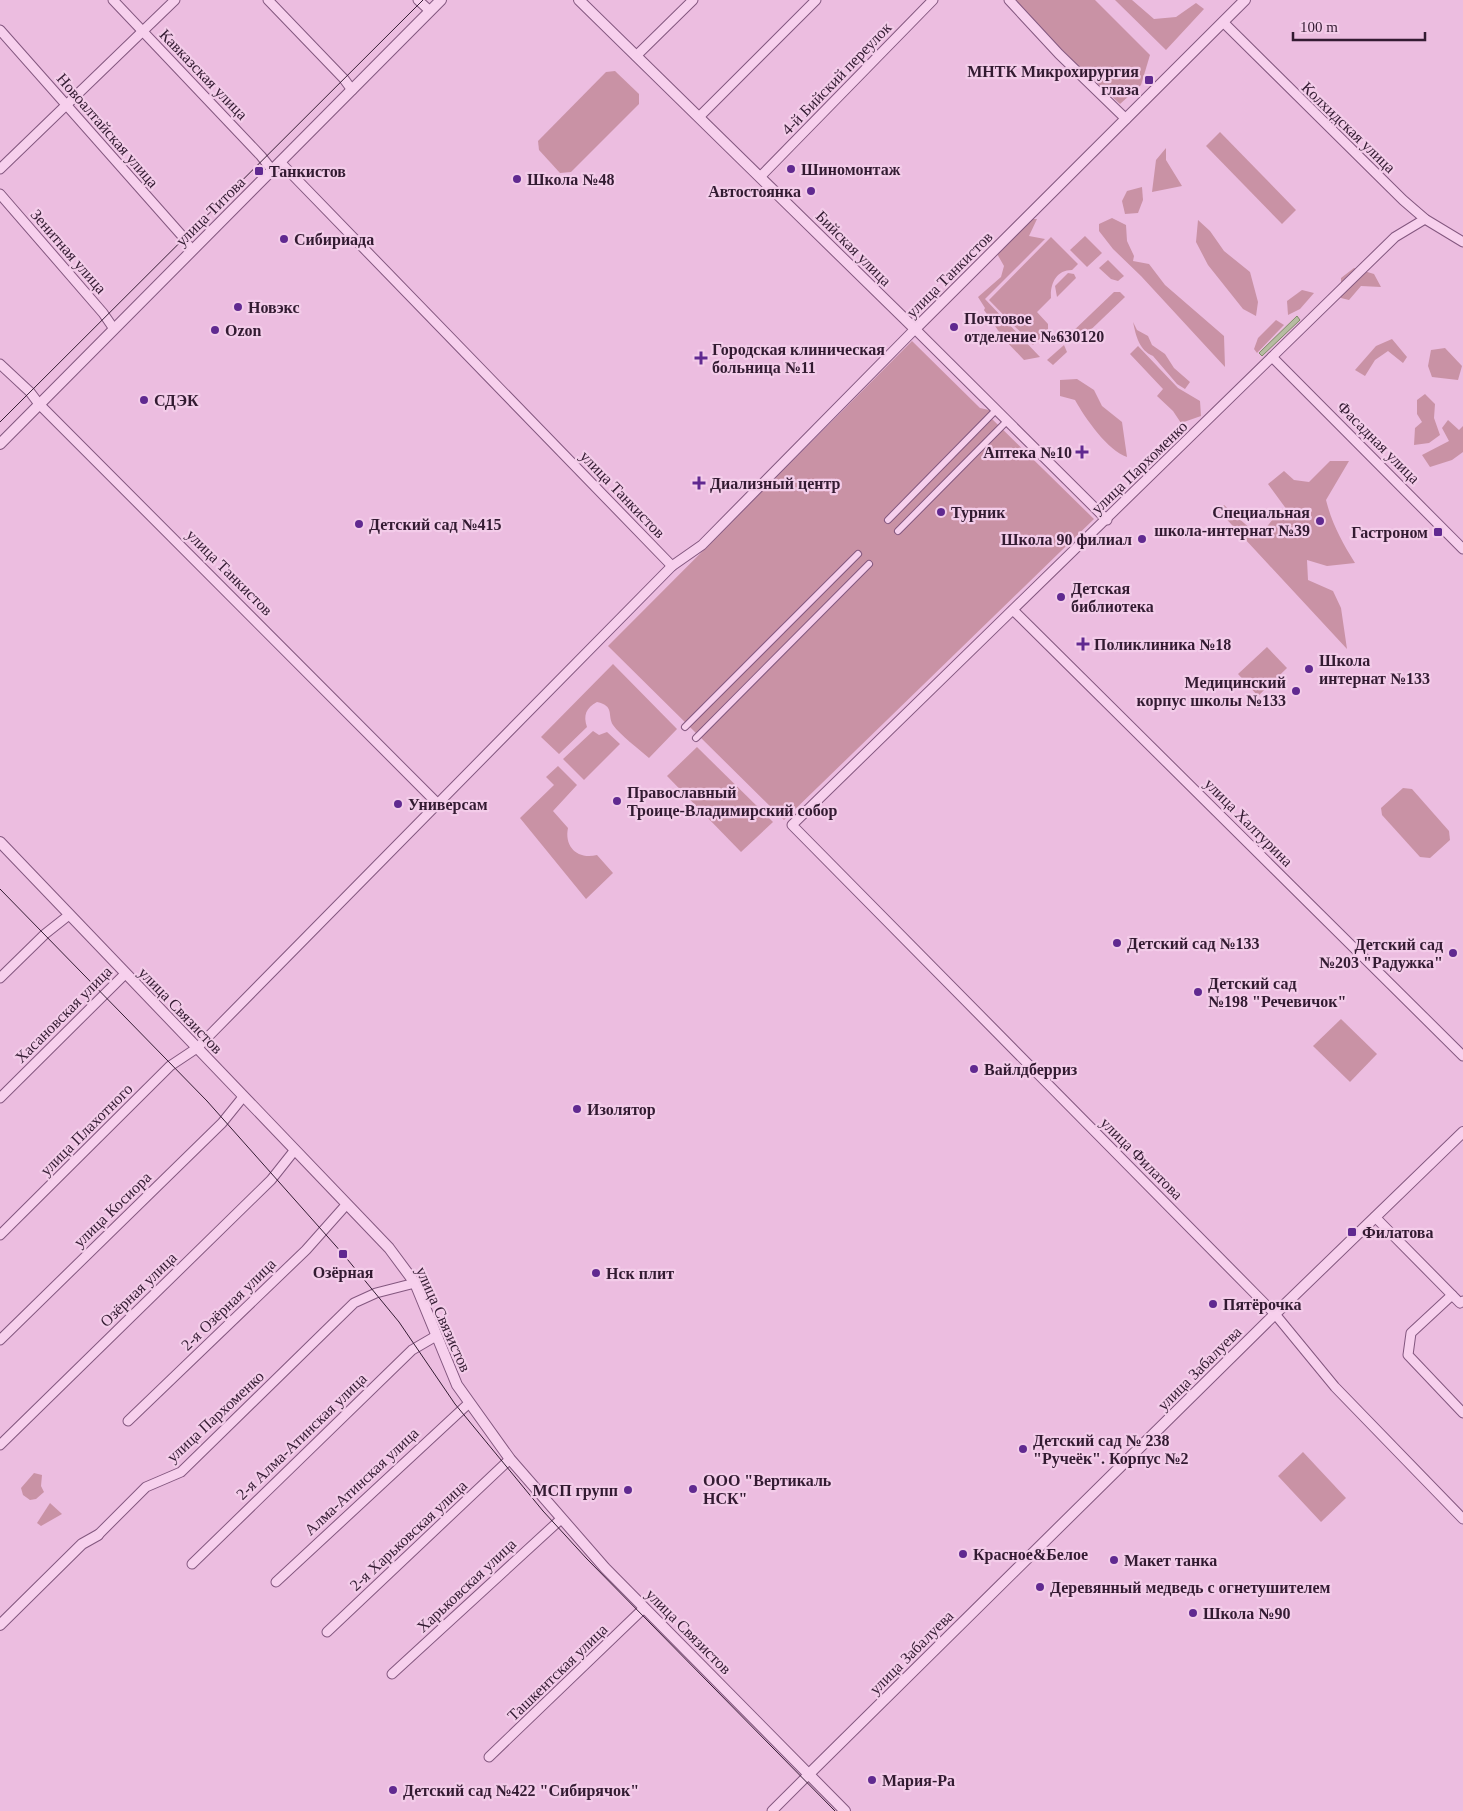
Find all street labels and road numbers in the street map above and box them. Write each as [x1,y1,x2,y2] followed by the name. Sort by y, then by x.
[778,18,895,139] street label: 4-й Бийский переулок
[156,26,251,124] street label: Кавказская улица
[53,70,162,192] street label: Новоалтайская улица
[1298,79,1399,177] street label: Колхидская улица
[172,173,249,250] street label: улица Титова
[27,206,110,297] street label: Зенитная улица
[812,207,895,290] street label: Бийская улица
[903,228,997,321] street label: улица Танкистов
[1333,398,1423,488] street label: Фасадная улица
[1088,417,1191,518] street label: улица Пархоменко
[576,447,669,542] street label: улица Танкистов
[183,526,276,620] street label: улица Танкистов
[1200,775,1296,871] street label: улица Халтурина
[11,962,116,1067] street label: Хасановская улица
[134,964,226,1058] street label: улица Связистов
[37,1080,137,1180] street label: улица Плахотного
[1097,1114,1186,1203] street label: улица Филатова
[70,1168,155,1251] street label: улица Косиора
[97,1249,181,1331] street label: Озёрная улица
[178,1255,280,1354] street label: 2-я Озёрная улица
[412,1264,475,1375] street label: улица Связистов
[1154,1323,1245,1414] street label: улица Забалуева
[163,1367,268,1466] street label: улица Пархоменко
[232,1369,370,1503] street label: 2-я Алма-Атинская улица
[300,1423,422,1539] street label: Алма-Атинская улица
[345,1476,471,1594] street label: 2-я Харьковская улица
[412,1534,520,1636] street label: Харьковская улица
[642,1585,735,1678] street label: улица Связистов
[866,1607,957,1698] street label: улица Забалуева
[504,1621,611,1725] street label: Ташкентская улица

